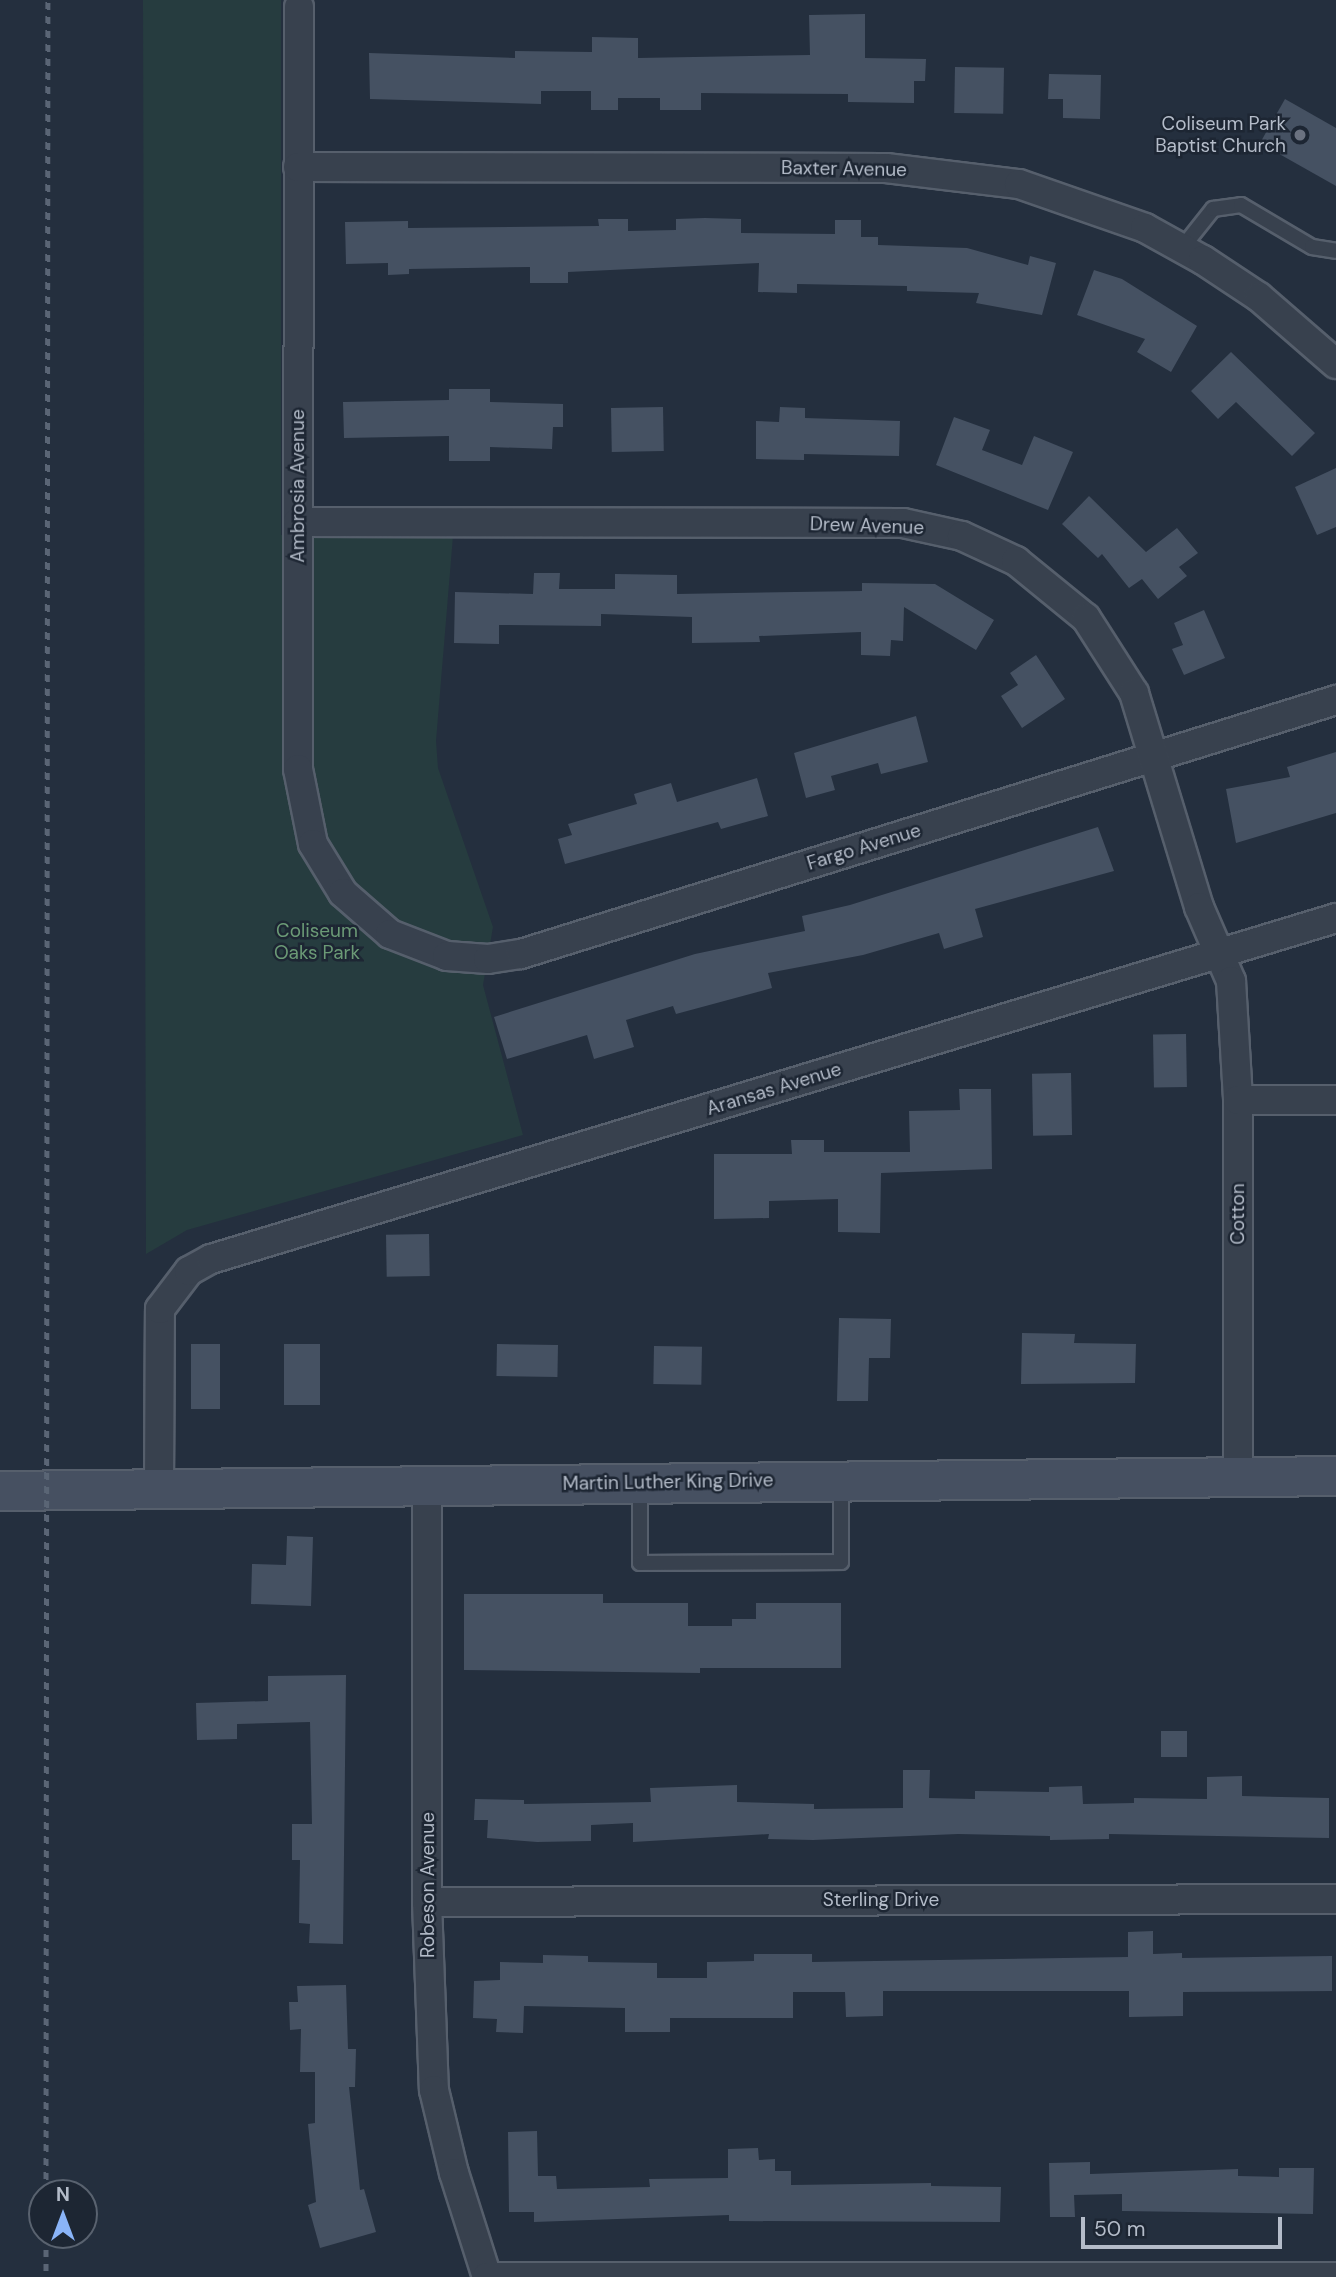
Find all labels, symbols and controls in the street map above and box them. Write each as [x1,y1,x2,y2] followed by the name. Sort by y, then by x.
[1155,113,1286,157] place label: Coliseum Park Baptist Church
[1292,127,1308,143] marker: Coliseum Park Baptist Church
[781,157,907,181] street label: Baxter Avenue
[287,409,309,563] street label: Ambrosia Avenue
[810,513,924,539] street label: Drew Avenue
[804,819,924,875] street label: Fargo Avenue
[274,920,360,964] park label: Coliseum Oaks Park
[704,1058,844,1120] street label: Aransas Avenue
[1227,1183,1249,1245] street label: Cotton
[562,1469,774,1495] street label: Martin Luther King Drive
[417,1812,439,1958] street label: Robeson Avenue
[823,1889,939,1911] street label: Sterling Drive
[28,2179,98,2249] north arrow
[56,2182,70,2207] text: N
[1084,2204,1285,2248] scale bar
[1094,2215,1145,2243] text: 50 m

